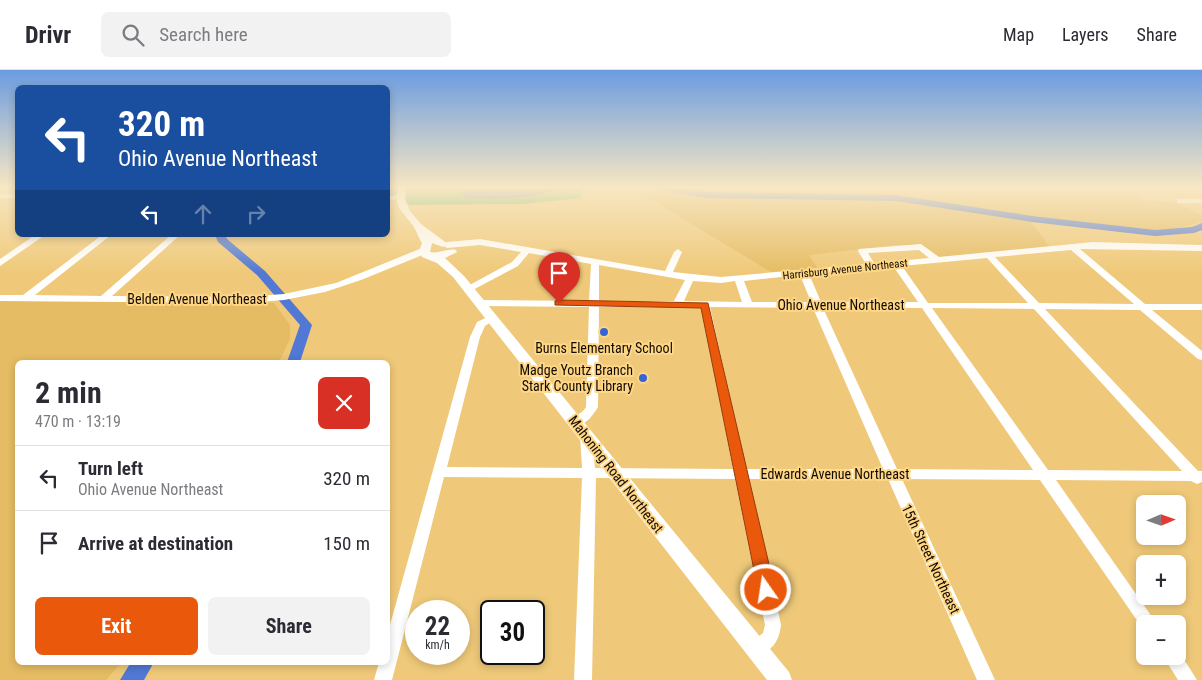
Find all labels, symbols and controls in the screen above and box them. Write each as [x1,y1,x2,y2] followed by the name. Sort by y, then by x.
[101,12,451,57] search box
[25,21,71,49] text: Drivr
[119,21,147,49] icon: search
[159,23,248,46] text: Search here
[1003,24,1034,45] text: Map
[1062,24,1109,45] text: Layers
[1137,24,1177,45] text: Share
[118,104,205,145] text: 320 m
[35,105,100,170] icon: left
[118,146,318,171] text: Ohio Avenue Northeast
[136,200,164,228] icon: left
[189,200,217,228] icon: ahead
[242,200,270,228] icon: right
[538,252,580,303] pin
[782,256,908,283] street label: Harrisburg Avenue Northeast
[545,259,573,287] icon: arrive
[127,291,267,307] street label: Belden Avenue Northeast
[777,297,905,313] street label: Ohio Avenue Northeast
[598,326,610,338] marker: Burns Elementary School
[535,340,673,356] place label: Burns Elementary School
[520,362,633,394] place label: Madge Youtz Branch Stark County Library
[637,372,649,384] marker: Madge Youtz Branch Stark County Library
[35,375,102,410] text: 2 min
[318,377,370,429] button: close
[35,412,121,431] text: 470 m · 13:19
[565,412,667,536] street label: Mahoning Road Northeast
[78,457,143,480] text: Turn left
[35,464,63,492] icon: left
[761,466,909,482] street label: Edwards Avenue Northeast
[323,467,370,490] text: 320 m
[78,480,223,499] text: Ohio Avenue Northeast
[1136,495,1186,545] north arrow
[1136,495,1186,665] map controls
[899,502,963,616] street label: 15th Street Northeast
[35,529,63,557] icon: arrive
[78,532,233,555] text: Arrive at destination
[323,532,370,555] text: 150 m
[1136,555,1186,605] button: +
[739,563,791,615] position arrow
[35,597,198,655] button: Exit
[208,597,370,655] button: Share
[480,600,545,665] speed limit sign: 30
[425,612,450,641] text: 22
[1136,615,1186,665] button: −
[425,638,450,652] text: km/h

